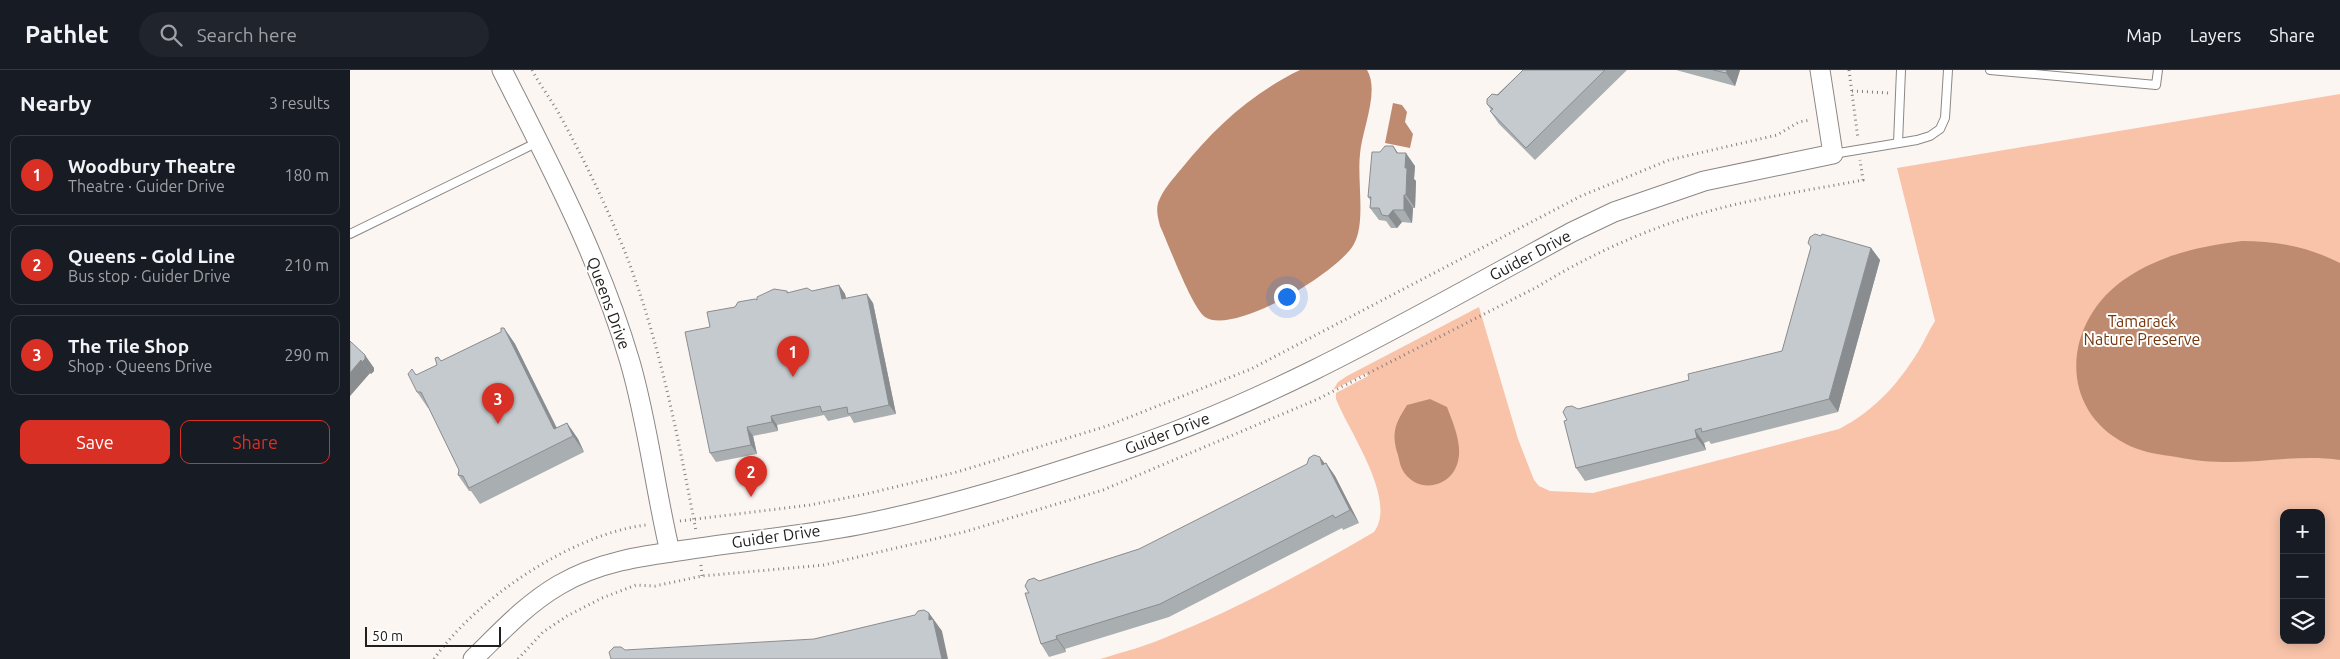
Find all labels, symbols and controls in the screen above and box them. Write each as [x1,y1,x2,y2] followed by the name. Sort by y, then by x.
[139,12,489,57] search box
[25,21,109,48] text: Pathlet
[157,21,185,49] icon: search
[197,24,297,46] text: Search here
[2126,25,2162,45] text: Map
[2190,25,2241,45] text: Layers
[2269,25,2315,45] text: Share
[20,91,91,115] text: Nearby
[269,94,330,112] text: 3 results
[68,155,236,177] text: Woodbury Theatre
[32,166,42,184] text: 1
[284,166,329,184] text: 180 m
[68,177,225,195] text: Theatre · Guider Drive
[1486,226,1574,284] street label: Guider Drive
[68,245,235,267] text: Queens - Gold Line
[584,254,634,352] street label: Queens Drive
[32,256,42,274] text: 2
[284,256,329,274] text: 210 m
[68,267,230,285] text: Bus stop · Guider Drive
[1274,284,1300,310] your location
[2084,312,2200,348] park label: Tamarack Nature Preserve
[68,335,189,357] text: The Tile Shop
[777,336,809,377] pin: 1
[32,346,42,364] text: 3
[284,346,329,364] text: 290 m
[68,357,212,375] text: Shop · Queens Drive
[482,383,514,424] pin: 3
[1122,409,1212,457] street label: Guider Drive
[20,420,170,464] button: Save
[180,420,330,464] button: Share
[735,456,767,497] pin: 2
[2280,509,2325,644] map controls
[2280,509,2325,554] button: +
[730,521,822,551] street label: Guider Drive
[2280,554,2325,599] button: −
[2280,599,2325,644] button: layers
[365,624,501,647] scale bar
[372,628,403,644] text: 50 m

